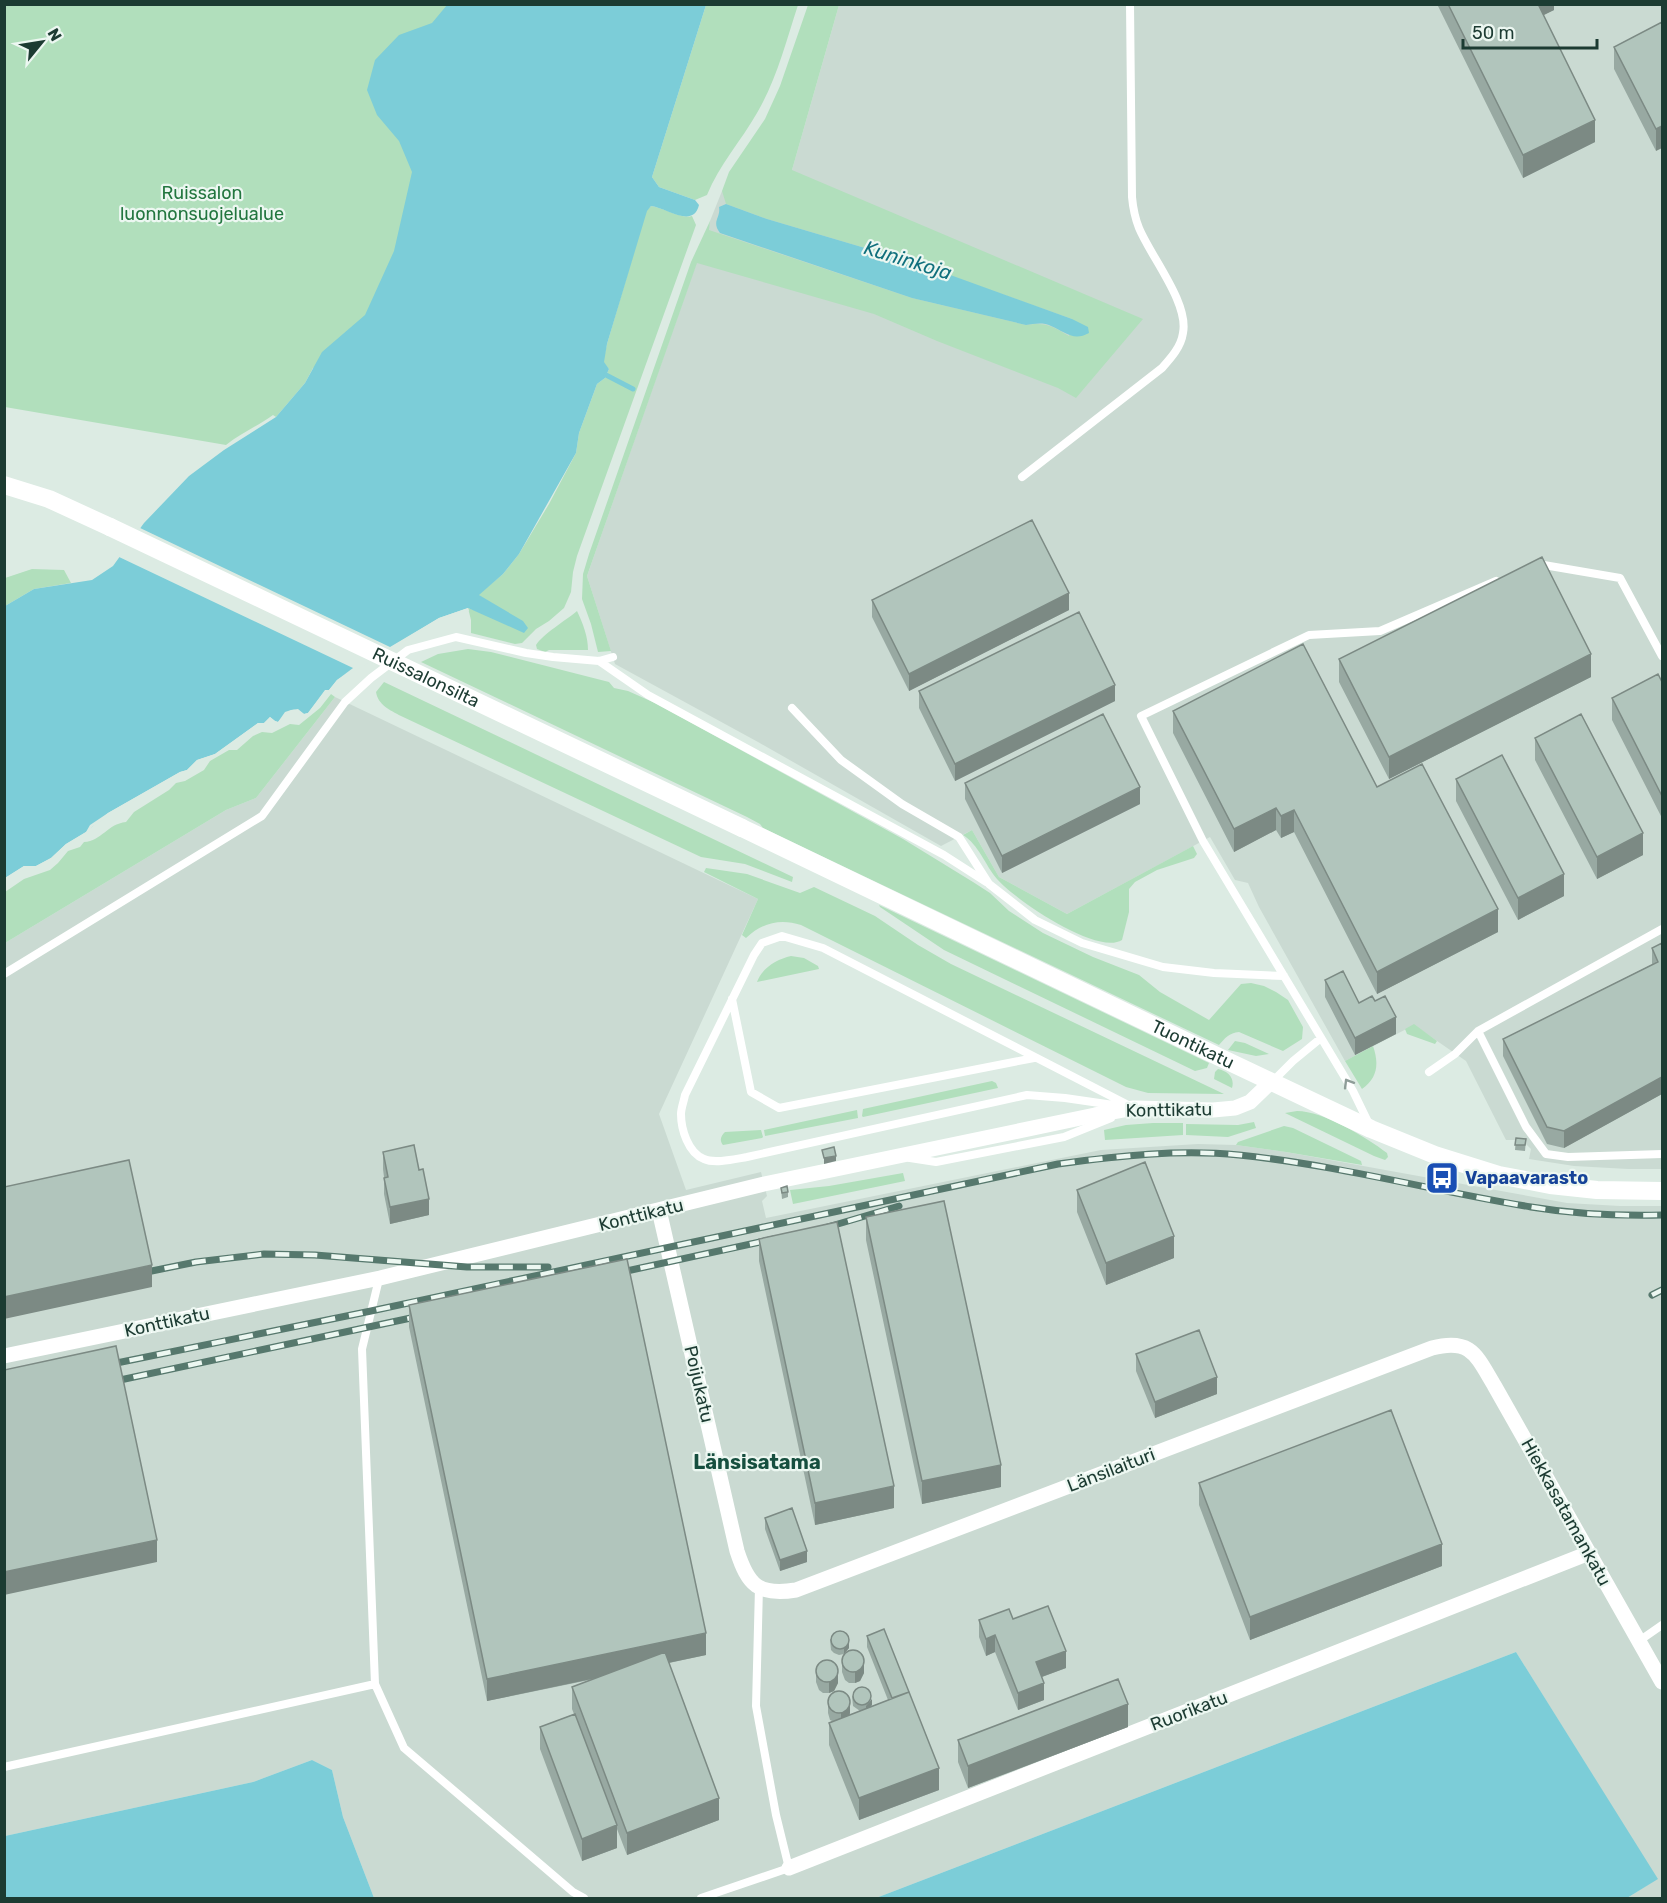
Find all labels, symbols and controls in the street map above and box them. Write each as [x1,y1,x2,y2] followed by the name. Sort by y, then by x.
[12,12,72,72] north arrow
[1463,12,1596,50] scale bar
[1472,22,1515,44] text: 50 m
[43,25,66,44] text: N
[120,182,284,225] park label: Ruissalon luonnonsuojelualue
[861,235,955,285] water label: Kuninkoja
[369,643,483,712] street label: Ruissalonsilta
[1148,1015,1238,1074] street label: Tuontikatu
[1344,1079,1355,1089] one-way arrow
[1125,1098,1213,1122] street label: Konttikatu
[1424,1160,1460,1196] bus stop icon: Vapaavarasto
[1465,1167,1588,1189] place label: Vapaavarasto
[596,1194,686,1236] street label: Konttikatu
[122,1302,212,1342] street label: Konttikatu
[679,1343,719,1425] street label: Poijukatu
[1516,1434,1616,1590] street label: Hiekkasatamankatu
[1064,1443,1158,1497] street label: Länsilaituri
[693,1450,821,1474] district label: Länsisatama
[1147,1686,1231,1736] street label: Ruorikatu

